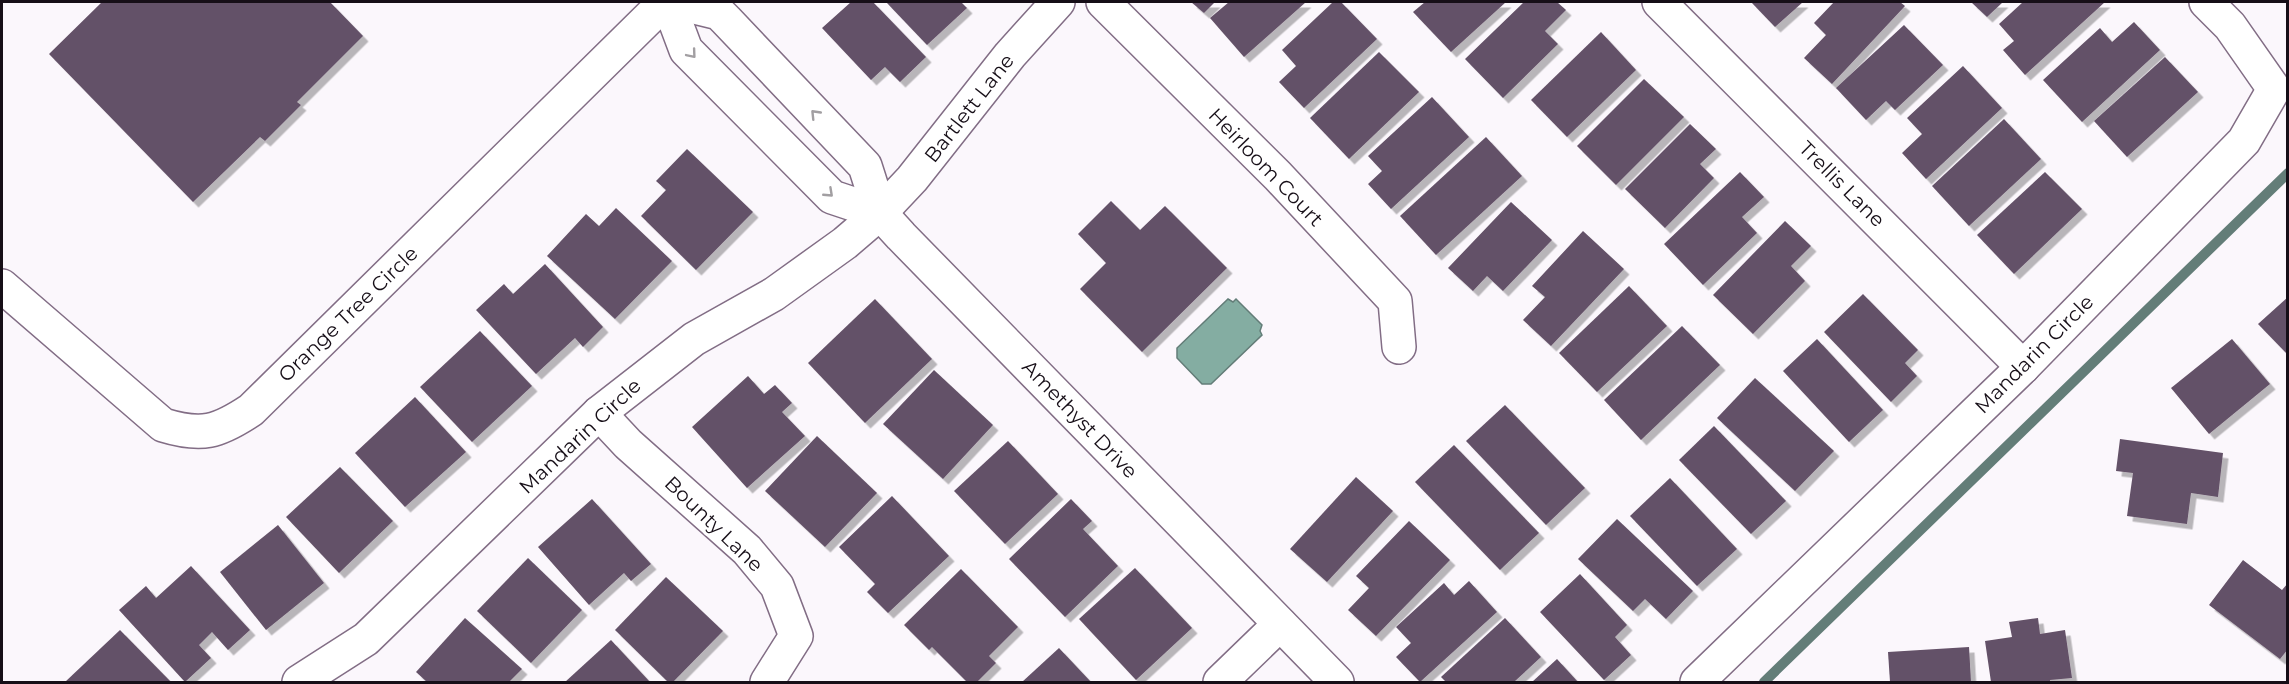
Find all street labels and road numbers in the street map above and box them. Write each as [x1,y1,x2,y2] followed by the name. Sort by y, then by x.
[919,49,1019,167] street label: Bartlett Lane
[1204,103,1328,231] street label: Heirloom Court
[1794,136,1890,232] street label: Trellis Lane
[273,241,423,387] street label: Orange Tree Circle
[1970,290,2098,418] street label: Mandarin Circle
[1017,355,1143,483] street label: Amethyst Drive
[514,373,646,499] street label: Mandarin Circle
[660,471,768,577] street label: Bounty Lane

